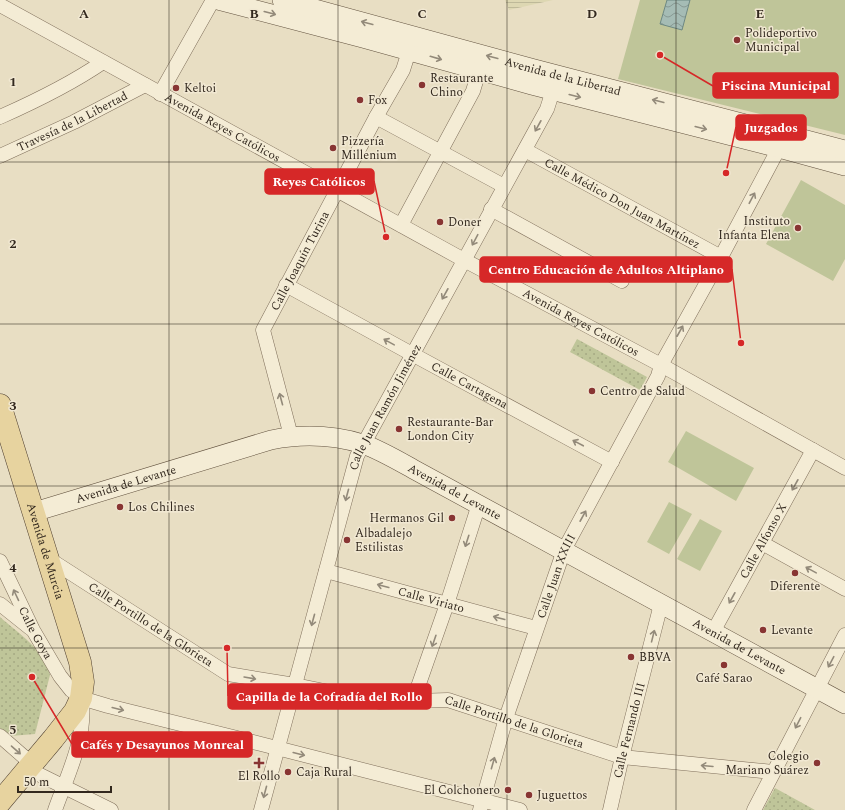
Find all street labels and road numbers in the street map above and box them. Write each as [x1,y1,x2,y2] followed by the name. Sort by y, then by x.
[502,52,623,101] street label: Avenida de la Libertad
[14,86,131,157] street label: Travesía de la Libertad
[161,88,284,167] street label: Avenida Reyes Católicos
[541,153,704,254] street label: Calle Médico Don Juan Martínez
[266,208,335,314] street label: Calle Joaquín Turina
[519,284,643,362] street label: Avenida Reyes Católicos
[345,340,427,473] street label: Calle Juan Ramón Jiménez
[427,357,511,414] street label: Calle Cartagena
[404,459,505,525] street label: Avenida de Levante
[73,460,179,509] street label: Avenida de Levante
[21,500,69,602] street label: Avenida de Murcia
[735,500,792,582] street label: Calle Alfonso X
[532,530,581,621] street label: Calle Juan XXIII
[84,578,217,672] street label: Calle Portillo de la Glorieta
[396,582,466,618] street label: Calle Viriato
[13,603,57,663] street label: Calle Goya
[689,614,789,680] street label: Avenida de Levante
[608,680,651,780] street label: Calle Fernando III
[442,690,586,754] street label: Calle Portillo de la Glorieta

